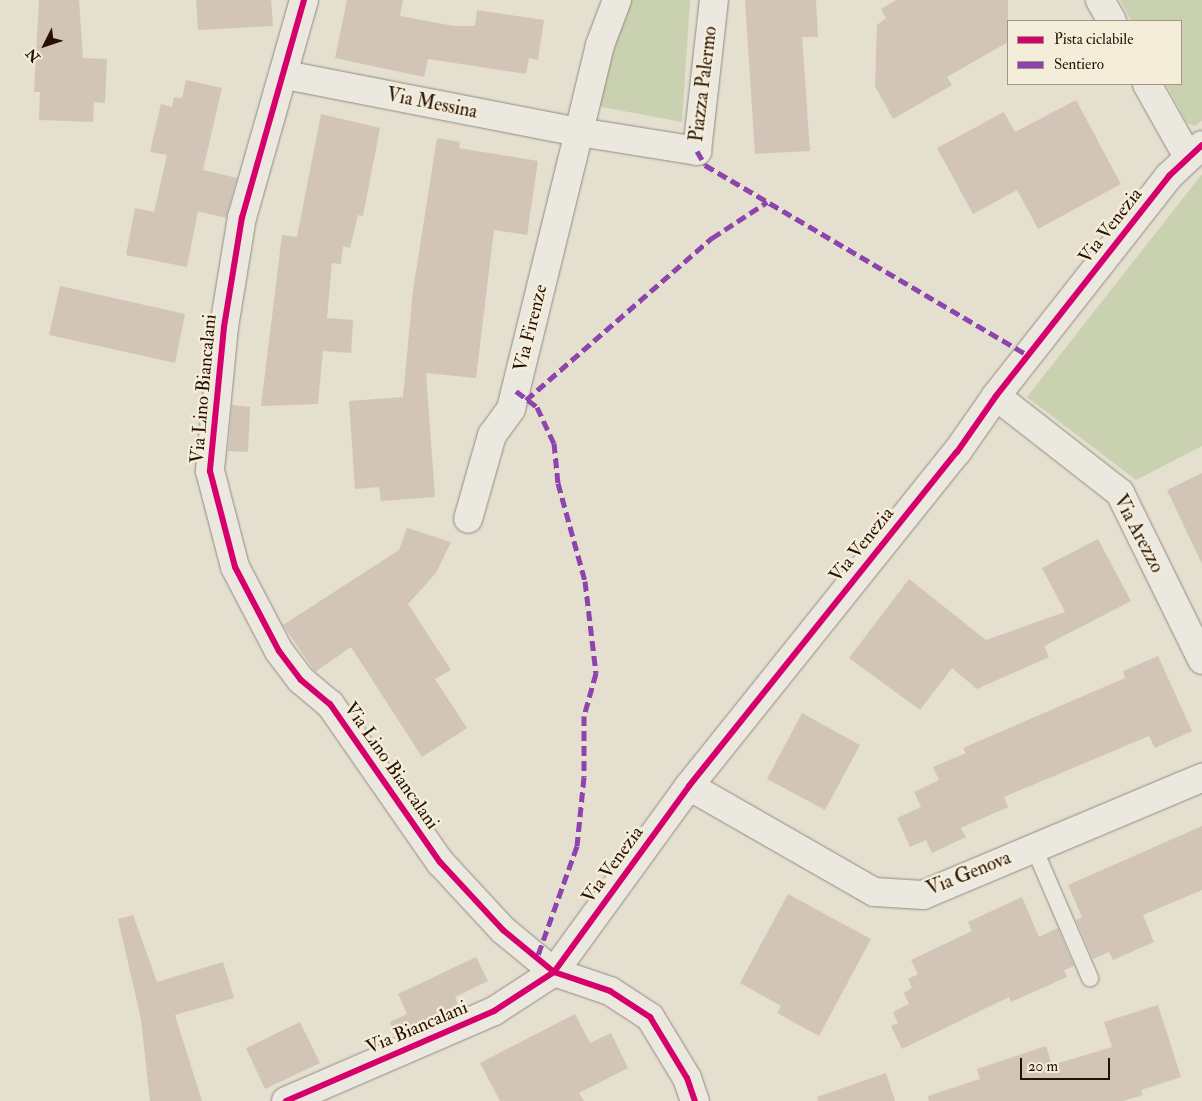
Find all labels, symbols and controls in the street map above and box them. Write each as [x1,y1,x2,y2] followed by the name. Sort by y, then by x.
[20,20,70,70] north arrow
[1007,20,1182,85] legend
[686,25,722,143] street label: Piazza Palermo
[1054,30,1133,49] text: Pista ciclabile
[23,45,44,65] text: N
[1054,55,1104,74] text: Sentiero
[385,84,479,124] street label: Via Messina
[1074,184,1148,268] street label: Via Venezia
[509,282,553,374] street label: Via Firenze
[186,313,222,465] street label: Via Lino Biancalani
[1108,491,1168,577] street label: Via Arezzo
[825,503,899,587] street label: Via Venezia
[339,698,443,834] street label: Via Lino Biancalani
[577,822,649,908] street label: Via Venezia
[924,847,1014,901] street label: Via Genova
[363,996,471,1060] street label: Via Biancalani
[1022,1048,1112,1080] scale bar
[1028,1057,1058,1076] text: 20 m

